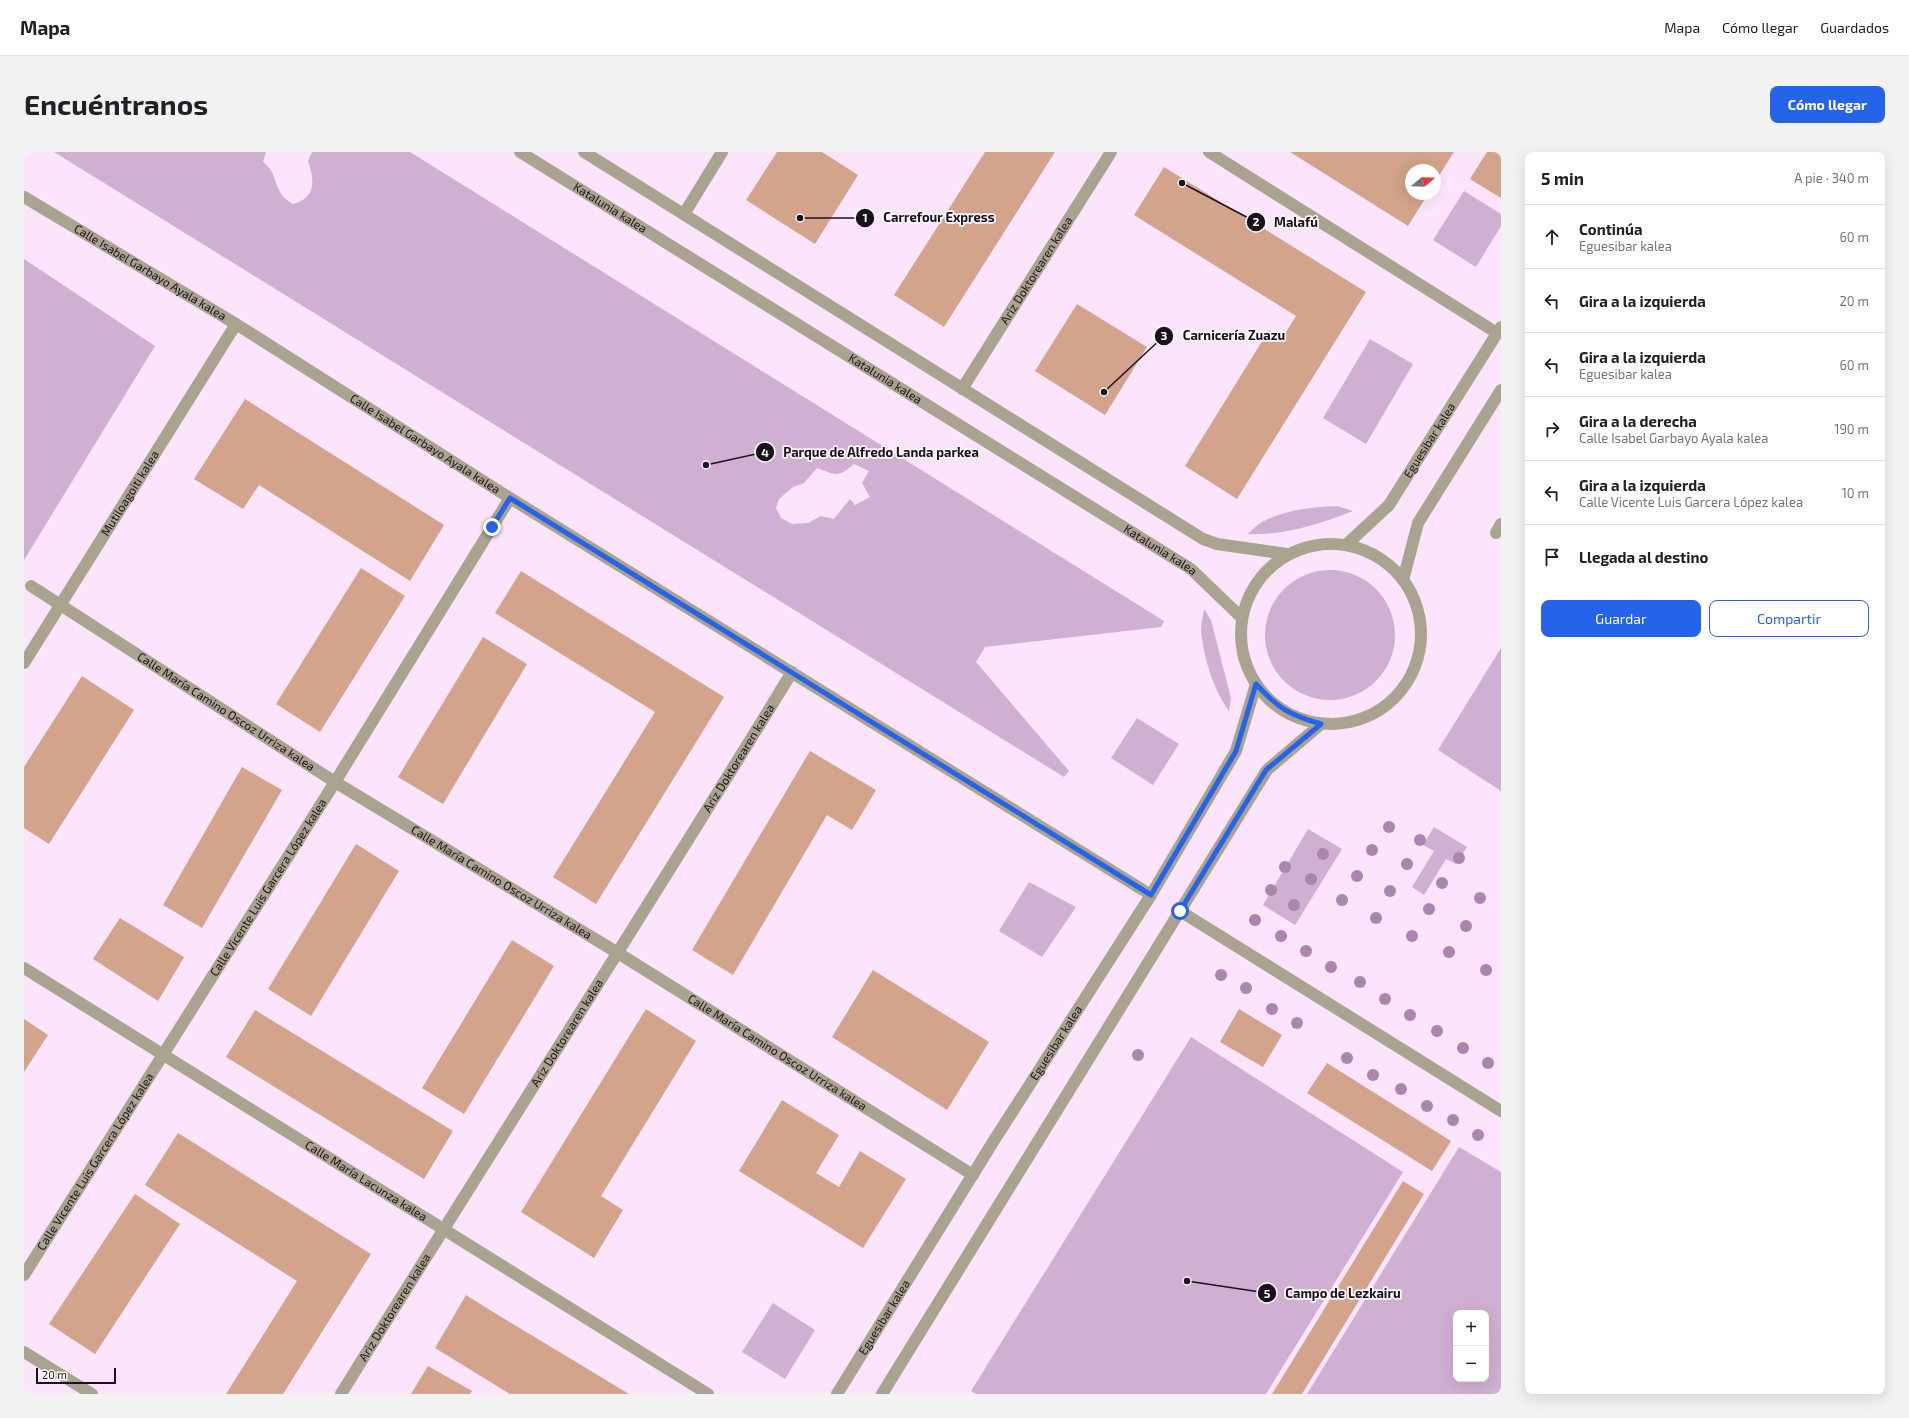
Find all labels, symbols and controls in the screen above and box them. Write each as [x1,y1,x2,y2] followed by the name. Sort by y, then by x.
[20,16,70,39] text: Mapa
[1664,19,1700,36] text: Mapa
[1722,19,1798,36] text: Cómo llegar
[1820,19,1889,36] text: Guardados
[1770,86,1885,123] button: Cómo llegar
[24,87,208,121] text: Encuéntranos
[1405,164,1441,200] north arrow
[1541,168,1584,188] text: 5 min
[1794,170,1869,186] text: A pie · 340 m
[571,179,650,235] street label: Katalunia kalea
[855,205,1003,230] callout: Carrefour Express
[883,209,995,225] text: Carrefour Express
[862,210,868,224] text: 1
[1246,210,1326,235] callout: Malafú
[997,214,1075,326] street label: Ariz Doktorearen kalea
[1253,214,1260,228] text: 2
[1274,214,1318,230] text: Malafú
[1579,220,1642,238] text: Continúa
[72,221,229,323] street label: Calle Isabel Garbayo Ayala kalea
[1541,226,1563,248] icon: ahead
[1839,229,1869,245] text: 60 m
[1579,238,1672,254] text: Eguesibar kalea
[1541,290,1563,312] icon: left
[1579,292,1706,310] text: Gira a la izquierda
[1840,293,1869,309] text: 20 m
[1154,323,1293,348] callout: Carnicería Zuazu
[1183,327,1285,343] text: Carnicería Zuazu
[1161,328,1168,342] text: 3
[1579,348,1706,366] text: Gira a la izquierda
[846,350,925,406] street label: Katalunia kalea
[1541,354,1563,376] icon: left
[1839,357,1869,373] text: 60 m
[1579,366,1672,382] text: Eguesibar kalea
[348,390,503,496] street label: Calle Isabel Garbayo Ayala kalea
[1400,400,1458,480] street label: Eguesibar kalea
[1579,412,1697,430] text: Gira a la derecha
[1541,418,1563,440] icon: right
[1834,421,1869,437] text: 190 m
[1579,430,1768,446] text: Calle Isabel Garbayo Ayala kalea
[755,440,987,465] callout: Parque de Alfredo Landa parkea
[783,444,979,460] text: Parque de Alfredo Landa parkea
[761,445,769,459] text: 4
[97,448,161,538] street label: Mutiloagoiti kalea
[1579,476,1706,494] text: Gira a la izquierda
[1541,482,1563,504] icon: left
[1842,485,1869,501] text: 10 m
[1579,494,1803,510] text: Calle Vicente Luis Garcera López kalea
[483,518,501,536] route end
[1122,521,1201,577] street label: Katalunia kalea
[1541,546,1563,568] icon: arrive
[1579,548,1708,566] text: Llegada al destino
[1541,600,1701,637] button: Guardar
[1709,600,1869,637] button: Compartir
[135,649,318,773] street label: Calle María Camino Oscoz Urriza kalea
[699,701,777,814] street label: Ariz Doktorearen kalea
[206,796,329,978] street label: Calle Vicente Luis Garcera López kalea
[409,822,595,941] street label: Calle María Camino Oscoz Urriza kalea
[1171,902,1189,920] route start
[527,976,605,1089] street label: Ariz Doktorearen kalea
[686,990,870,1113] street label: Calle María Camino Oscoz Urriza kalea
[1027,1002,1085,1082] street label: Eguesibar kalea
[33,1070,156,1252] street label: Calle Vicente Luis Garcera López kalea
[303,1137,430,1223] street label: Calle María Lacunza kalea
[355,1250,433,1363] street label: Ariz Doktorearen kalea
[855,1277,912,1357] street label: Eguesibar kalea
[1257,1281,1409,1306] callout: Campo de Lezkairu
[1285,1285,1401,1301] text: Campo de Lezkairu
[1264,1286,1271,1300] text: 5
[1453,1310,1489,1382] map controls
[1453,1310,1489,1346] button: +
[1453,1346,1489,1382] button: −
[36,1366,116,1385] scale bar
[42,1368,67,1381] text: 20 m

